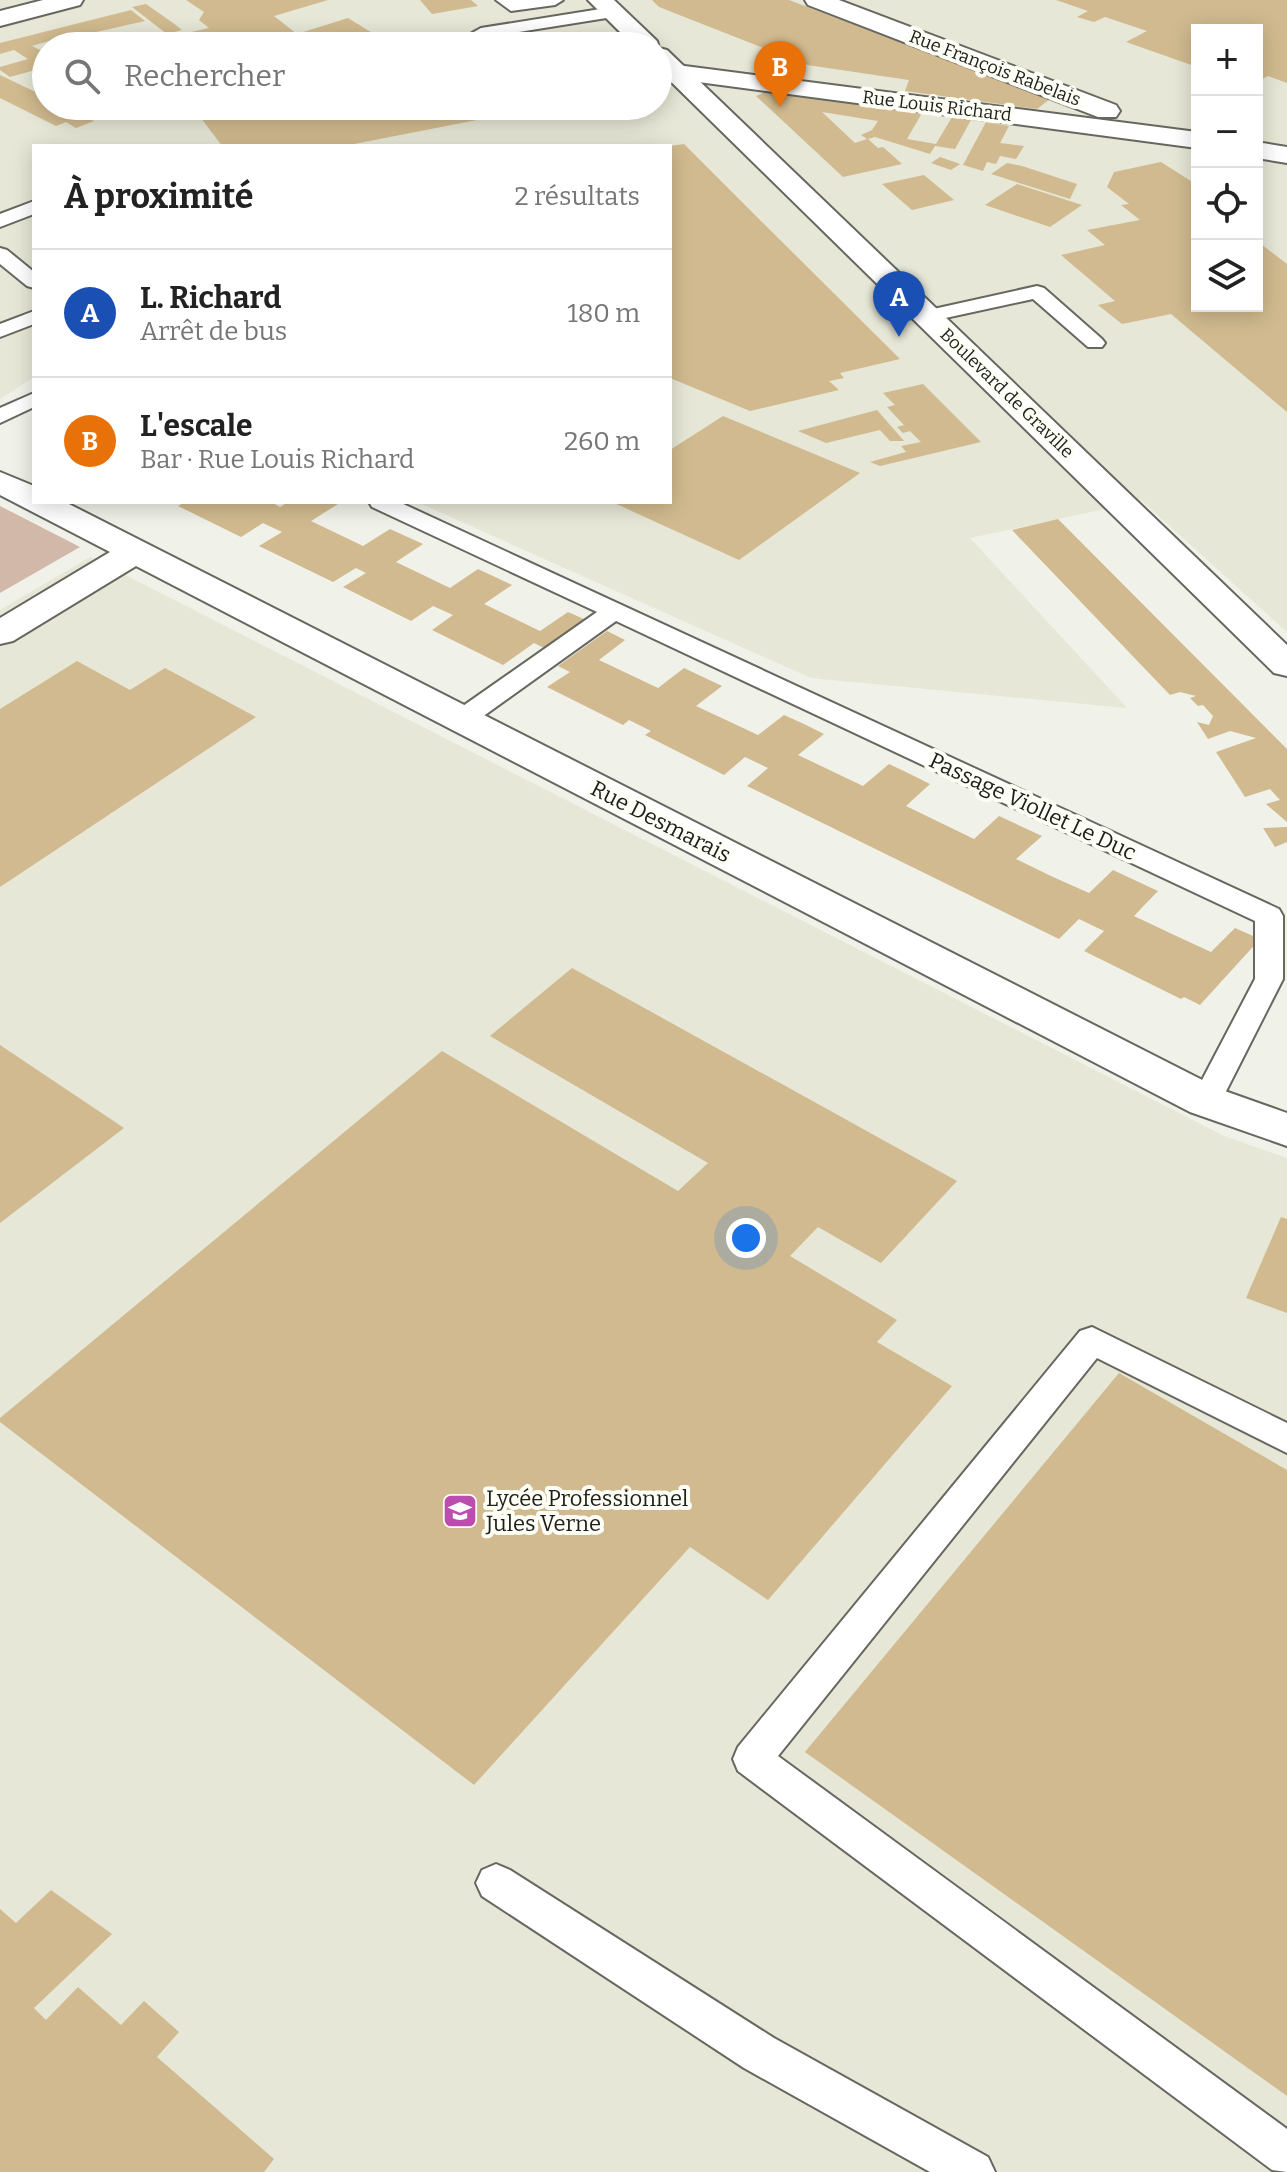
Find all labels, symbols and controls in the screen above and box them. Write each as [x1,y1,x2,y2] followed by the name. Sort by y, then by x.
[1191,24,1263,312] map controls
[1191,24,1263,96] button: +
[906,25,1084,111] street label: Rue François Rabelais
[32,32,672,120] search box
[754,41,806,107] pin: B
[60,54,104,98] icon: search
[124,58,285,94] text: Rechercher
[861,86,1013,126] street label: Rue Louis Richard
[1191,96,1263,168] button: −
[1191,168,1263,240] button: locate
[64,176,254,217] text: À proximité
[515,181,640,212] text: 2 résultats
[1191,240,1263,312] button: layers
[873,271,925,337] pin: A
[140,280,281,316] text: L. Richard
[81,298,99,329] text: A
[567,298,640,329] text: 180 m
[140,316,287,347] text: Arrêt de bus
[936,323,1078,463] street label: Boulevard de Graville
[140,408,252,444] text: L'escale
[82,426,98,457] text: B
[564,426,640,457] text: 260 m
[140,444,415,475] text: Bar · Rue Louis Richard
[925,747,1141,866] street label: Passage Viollet Le Duc
[586,775,735,868] street label: Rue Desmarais
[726,1218,766,1258] your location
[485,1485,688,1537] place label: Lycée Professionnel Jules Verne
[441,1492,479,1530] school or university icon: Lycée Professionnel Jules Verne

